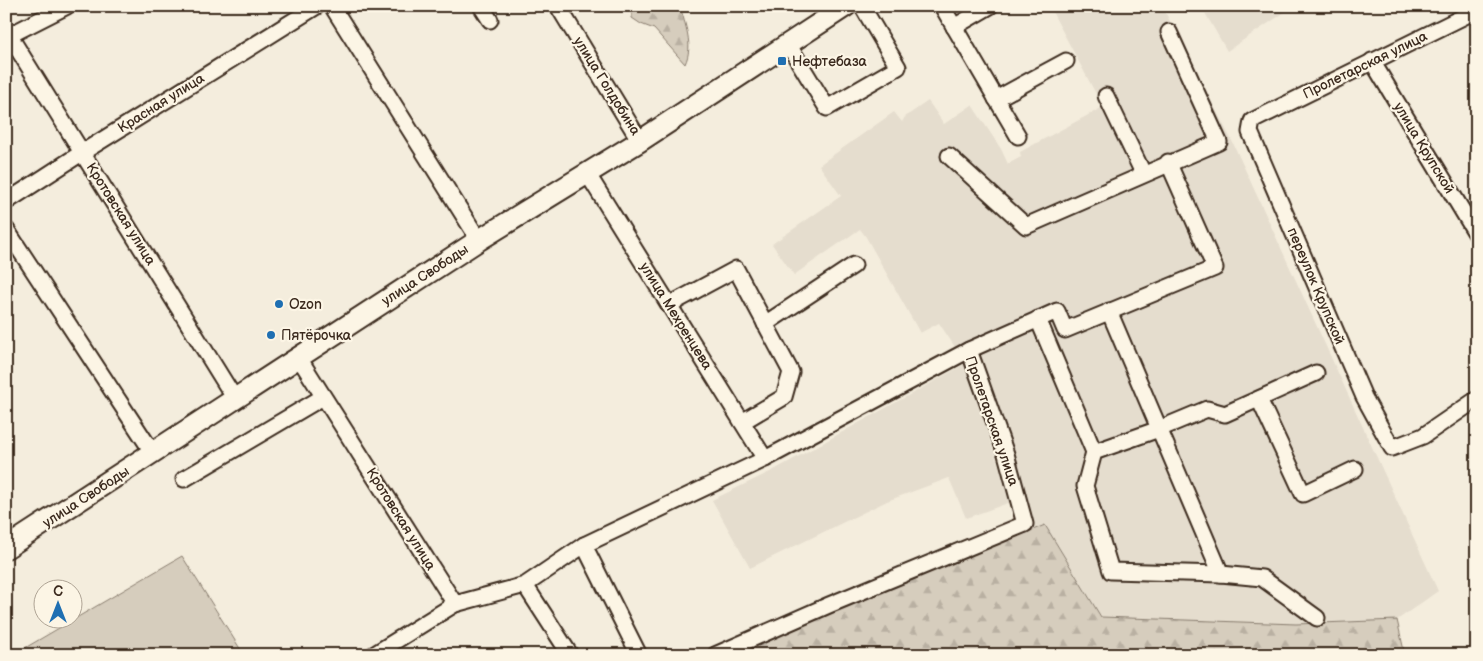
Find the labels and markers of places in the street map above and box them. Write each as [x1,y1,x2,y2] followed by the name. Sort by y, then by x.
[792,53,868,70] place label: Нефтебаза
[776,55,788,67] marker: Нефтебаза
[289,296,322,313] place label: Ozon
[273,298,285,310] marker: Ozon
[281,327,352,344] place label: Пятёрочка
[265,329,277,341] marker: Пятёрочка

